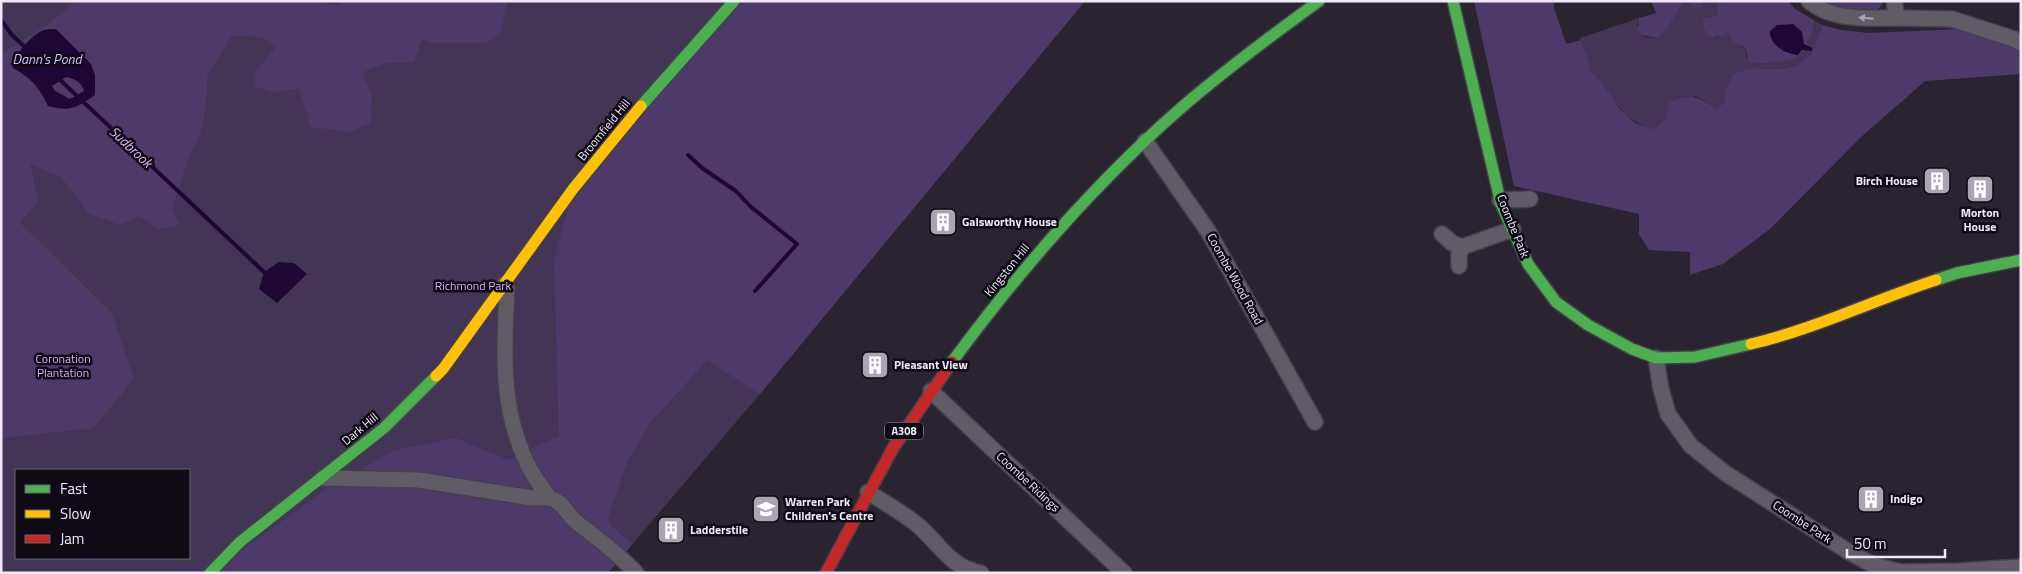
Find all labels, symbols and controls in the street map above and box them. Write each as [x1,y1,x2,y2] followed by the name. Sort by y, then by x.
[1858,13,1874,21] one-way arrow
[12,48,84,69] water label: Dann's Pond
[573,95,635,165] street label: Broomfield Hill
[105,121,159,173] water label: Sudbrook
[1922,166,1952,196] building icon: Birch House
[1856,171,1918,190] place label: Birch House
[1965,174,1995,204] building icon: Morton House
[1492,191,1535,261] street label: Coombe Park
[1961,203,1999,236] place label: Morton House
[928,207,958,237] building icon: Galsworthy House
[962,212,1057,231] place label: Galsworthy House
[1202,229,1269,328] street label: Coombe Wood Road
[979,239,1034,300] street label: Kingston Hill
[435,276,511,295] park label: Richmond Park
[35,349,91,382] park label: Coronation Plantation
[860,350,890,380] building icon: Pleasant View
[894,355,968,374] place label: Pleasant View
[337,408,382,450] street label: Dark Hill
[885,422,923,440] road number: A308
[992,447,1065,517] street label: Coombe Ridings
[15,469,190,559] legend
[60,477,88,500] text: Fast
[1856,484,1886,514] building icon: Indigo
[1890,489,1923,508] place label: Indigo
[785,492,873,525] place label: Warren Park Children's Centre
[751,494,781,524] school or university icon: Warren Park Children's Centre
[1769,495,1836,548] street label: Coombe Park
[60,502,91,525] text: Slow
[656,515,686,545] building icon: Ladderstile
[690,520,748,539] place label: Ladderstile
[1847,526,1944,558] scale bar
[60,527,84,550] text: Jam
[1854,532,1887,555] text: 50 m

